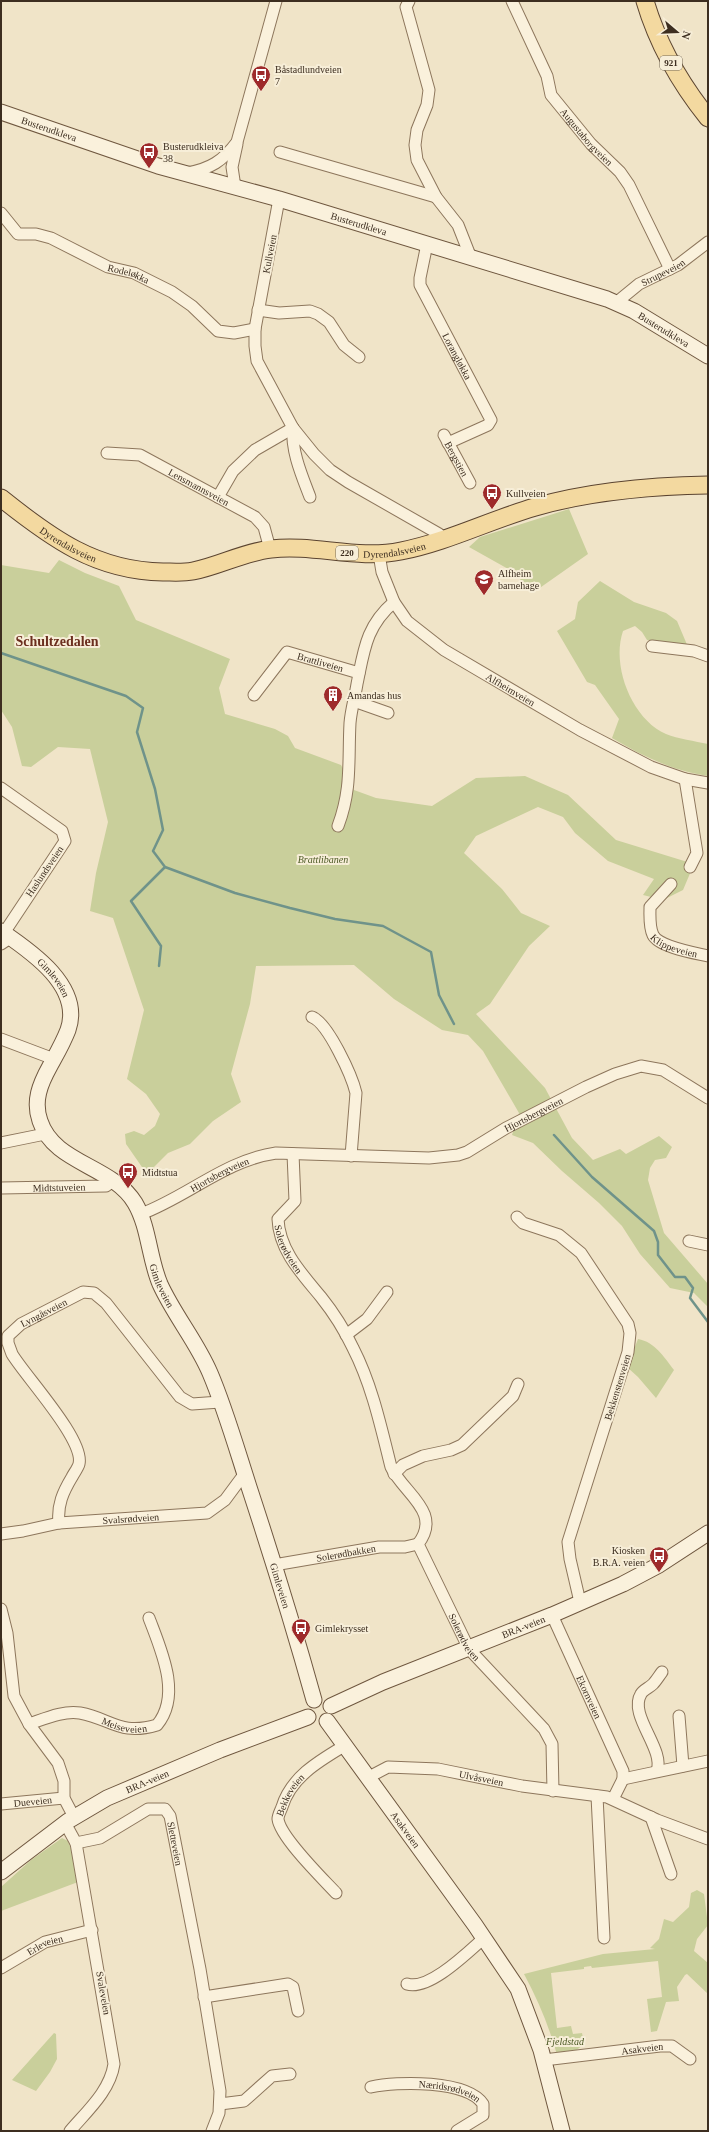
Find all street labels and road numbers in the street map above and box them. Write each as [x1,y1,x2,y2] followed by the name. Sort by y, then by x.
[660,56,682,70] road number: 921
[558,106,615,168] street label: Augustaborgveien
[20,114,79,144] street label: Busterudkleva
[330,210,389,238] street label: Busterudkleva
[260,234,279,275] street label: Kullveien
[639,257,687,288] street label: Strupeveien
[106,262,151,286] street label: Rodeløkka
[636,310,692,350] street label: Busterudkleva
[440,331,474,382] street label: Lorangløkka
[442,440,470,478] street label: Bergstien
[166,466,231,508] street label: Lensmannsveien
[38,525,98,565] street label: Dyrendalsveien
[363,540,427,560] street label: Dyrendalsveien
[336,546,358,560] road number: 220
[296,650,344,674] street label: Brattliveien
[484,671,537,708] street label: Alfheimveien
[23,844,65,899] street label: Haslundsveien
[648,932,698,960] street label: Klippeveien
[35,956,72,999] street label: Gimleveien
[502,1095,565,1134] street label: Hjortsbergveien
[188,1155,250,1194] street label: Hjortsbergveien
[32,1181,86,1193] street label: Midtstuveien
[272,1224,305,1276] street label: Solerødveien
[148,1263,176,1310] street label: Gimleveien
[19,1296,69,1329] street label: Lyngåsveien
[602,1353,633,1421] street label: Bekkenstenveien
[102,1511,159,1526] street label: Svalsrødveien
[316,1543,377,1564] street label: Solerødbakken
[268,1562,292,1610] street label: Gimleveien
[446,1612,482,1663] street label: Solerødveien
[500,1613,547,1640] street label: BRA-veien
[574,1674,603,1720] street label: Ekornveien
[100,1715,148,1735] street label: Meiseveien
[124,1767,170,1795] street label: BRA-veien
[458,1768,504,1788] street label: Ulvåsveien
[274,1772,306,1818] street label: Bekkeveien
[13,1794,53,1809] street label: Dueveien
[388,1809,422,1850] street label: Asakveien
[165,1821,185,1866] street label: Sletteveien
[25,1933,64,1957] street label: Erleveien
[94,1971,113,2016] street label: Svaleveien
[621,2041,663,2057] street label: Asakveien
[418,2079,483,2105] street label: Næridsrødveien

